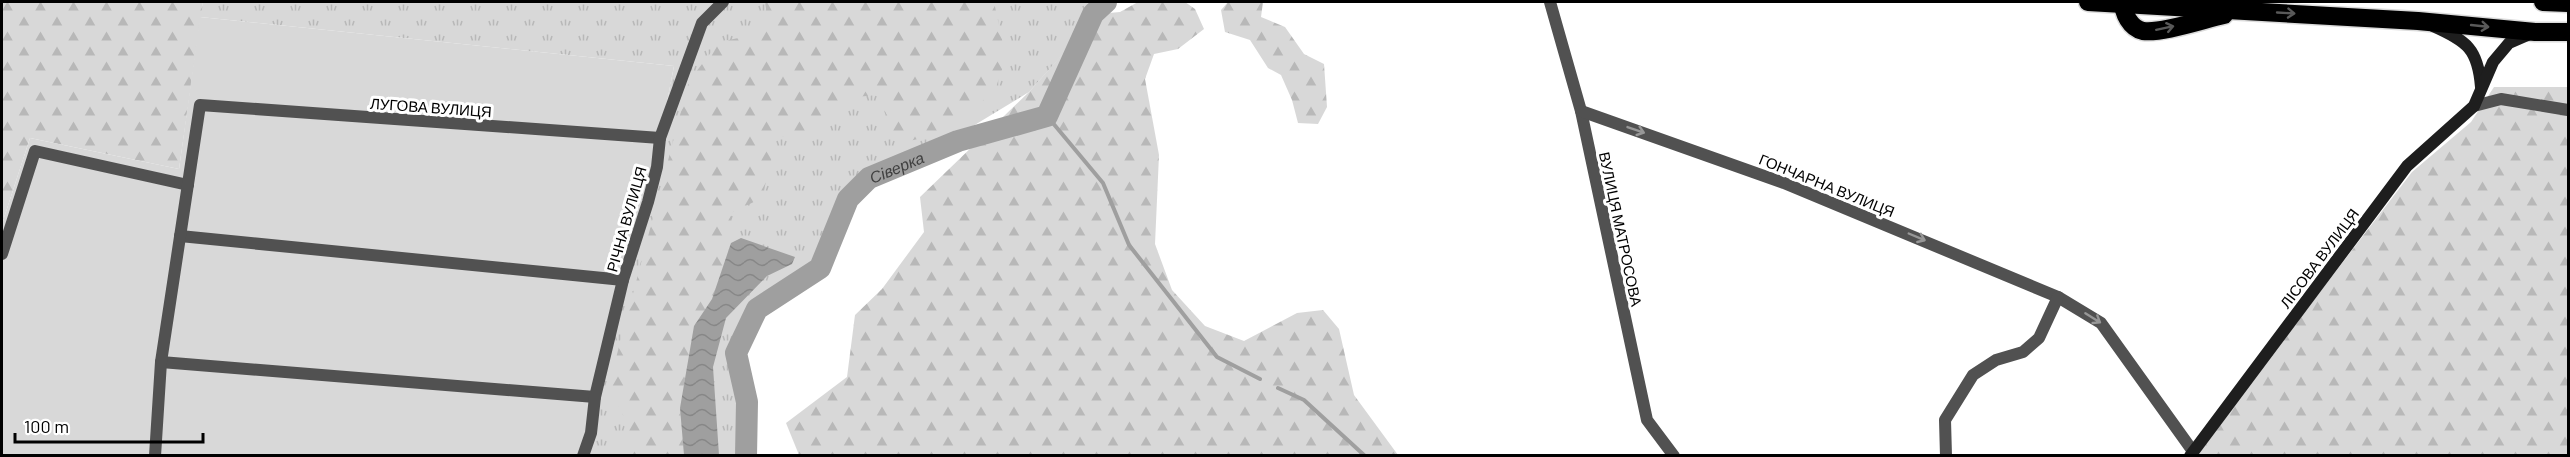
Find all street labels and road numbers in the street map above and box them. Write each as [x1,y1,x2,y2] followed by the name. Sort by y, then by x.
[370,94,492,120] street label: ЛУГОВА ВУЛИЦЯ
[1596,150,1646,308] street label: ВУЛИЦЯ МАТРОСОВА
[1757,150,1897,220] street label: ГОНЧАРНА ВУЛИЦЯ
[602,164,650,274] street label: РІЧНА ВУЛИЦЯ
[2276,205,2362,311] street label: ЛІСОВА ВУЛИЦЯ

